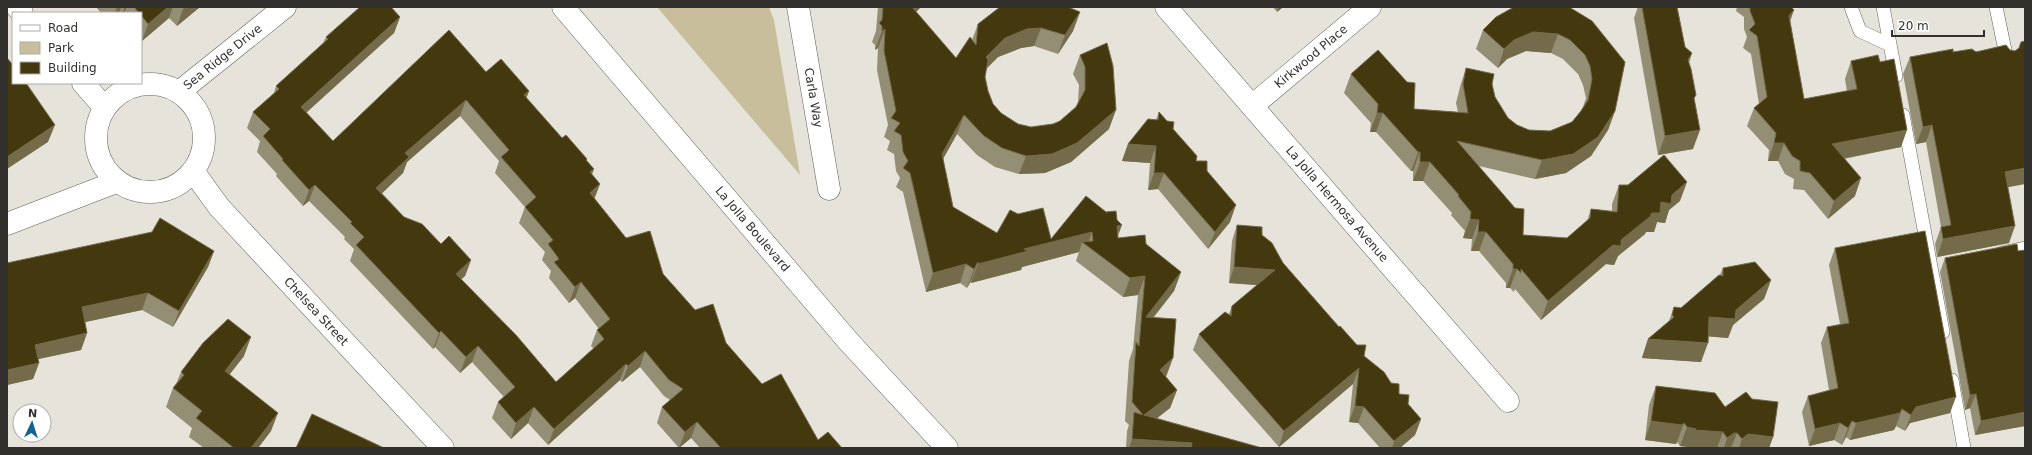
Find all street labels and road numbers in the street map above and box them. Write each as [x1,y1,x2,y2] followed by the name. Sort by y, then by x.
[181,21,265,93] street label: Sea Ridge Drive
[1272,22,1350,91] street label: Kirkwood Place
[801,67,825,129] street label: Carla Way
[1283,143,1391,265] street label: La Jolla Hermosa Avenue
[712,184,793,274] street label: La Jolla Boulevard
[281,274,351,349] street label: Chelsea Street

